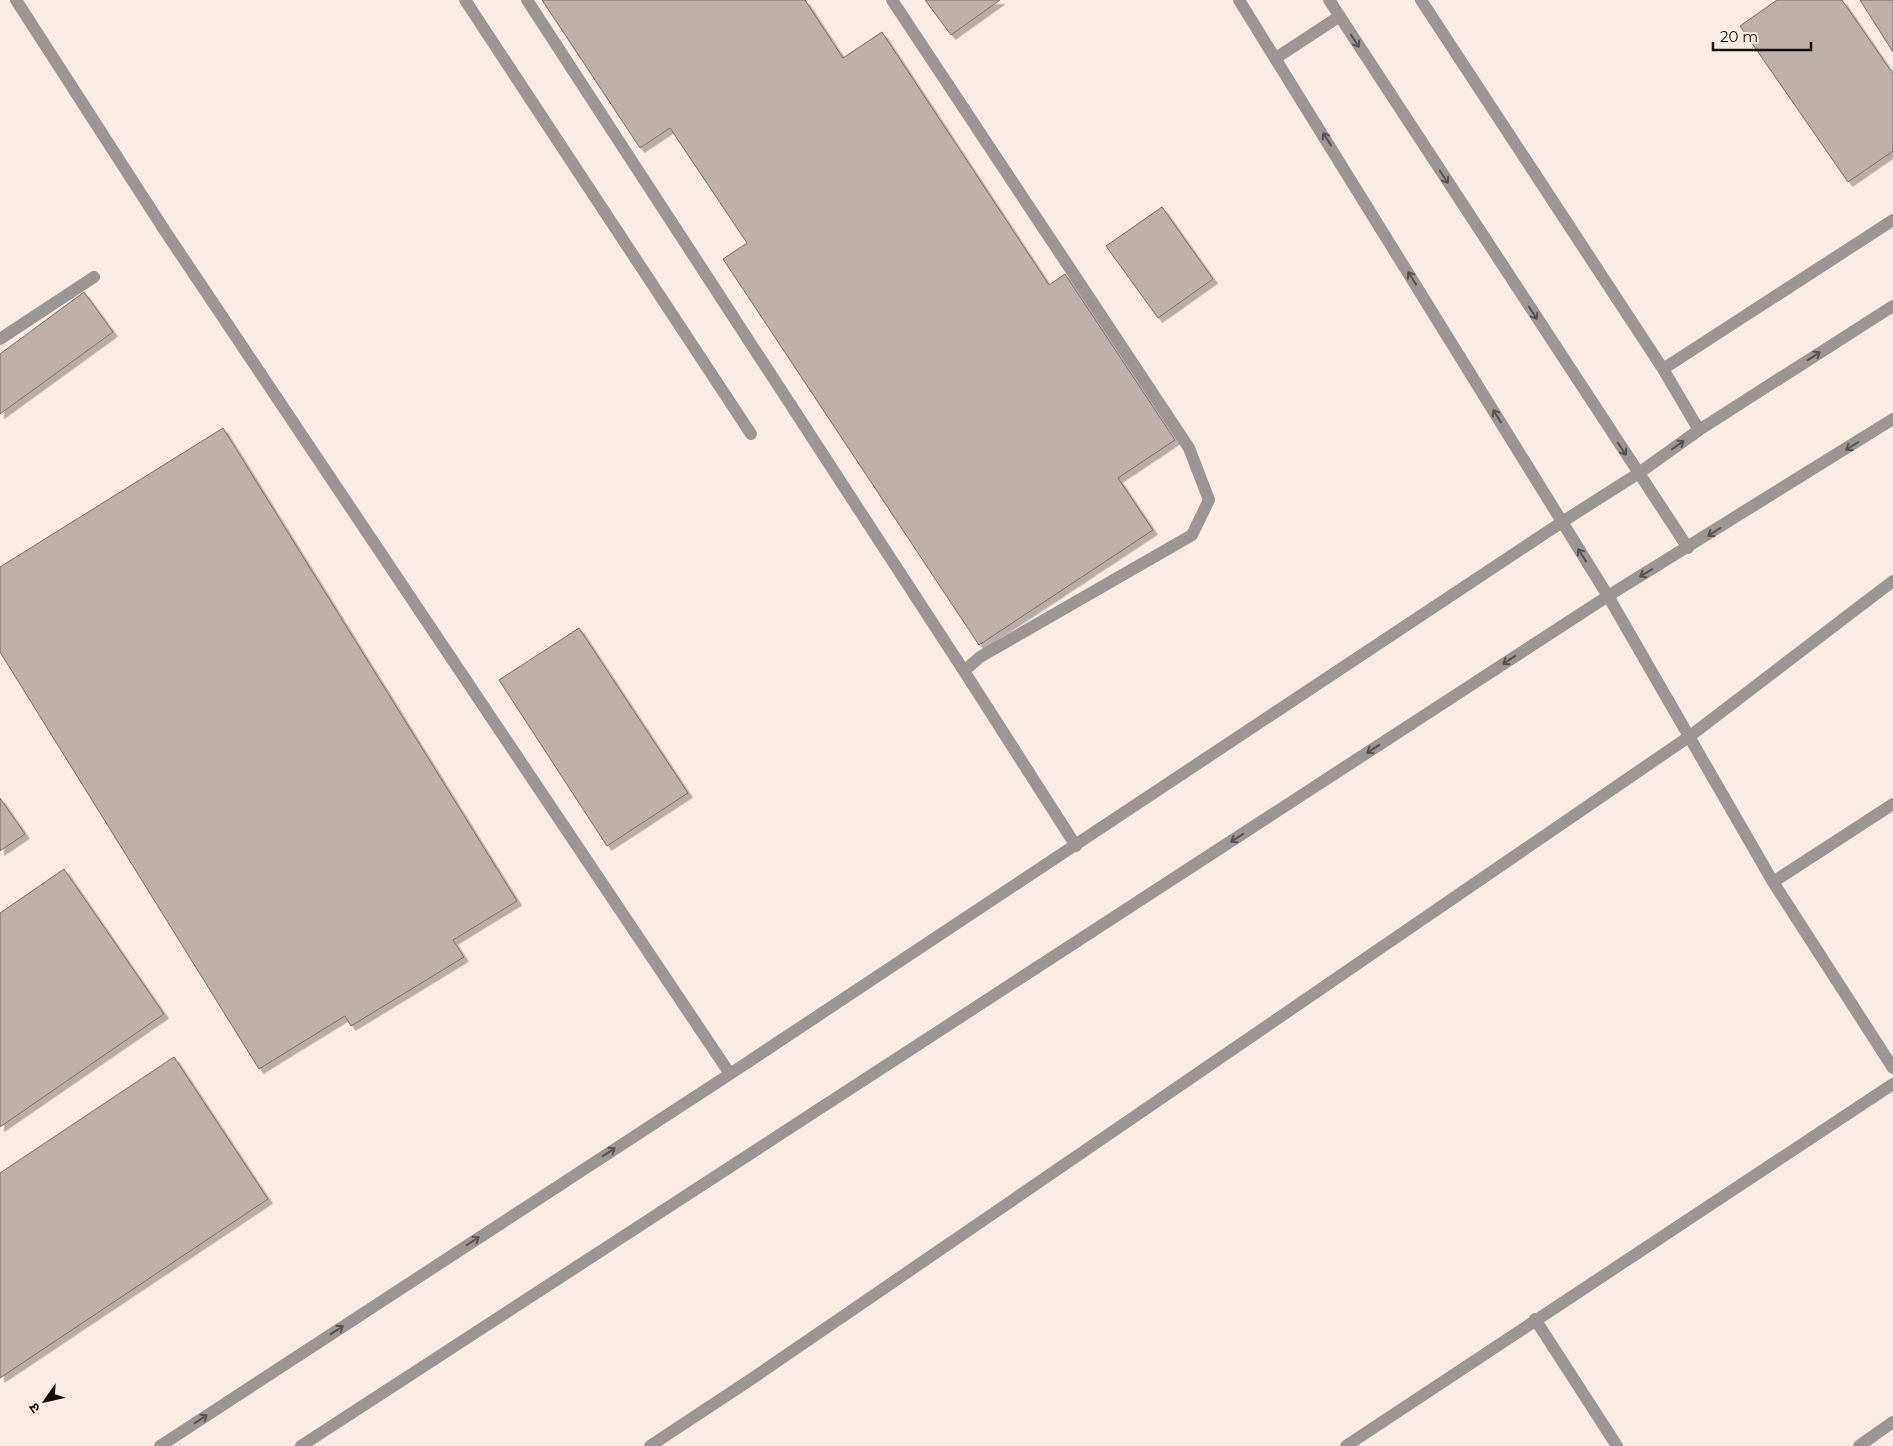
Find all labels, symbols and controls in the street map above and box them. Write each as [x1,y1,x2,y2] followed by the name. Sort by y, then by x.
[1713,20,1810,52] scale bar
[1720,27,1758,46] text: 20 m
[1351,33,1361,47] one-way arrow
[1321,133,1331,147] one-way arrow
[1440,169,1450,183] one-way arrow
[1406,271,1416,285] one-way arrow
[1529,305,1539,319] one-way arrow
[1807,351,1821,361] one-way arrow
[1491,410,1501,424] one-way arrow
[1671,440,1685,450] one-way arrow
[1845,440,1859,451] one-way arrow
[1618,441,1628,455] one-way arrow
[1708,527,1722,537] one-way arrow
[1577,548,1587,562] one-way arrow
[1639,569,1654,579] one-way arrow
[1502,655,1516,666] one-way arrow
[1366,744,1380,754] one-way arrow
[1230,833,1244,843] one-way arrow
[601,1147,615,1157] one-way arrow
[466,1236,480,1246] one-way arrow
[330,1325,344,1335] one-way arrow
[20,1376,70,1426] north arrow
[24,1399,44,1417] text: उ
[194,1414,208,1424] one-way arrow

